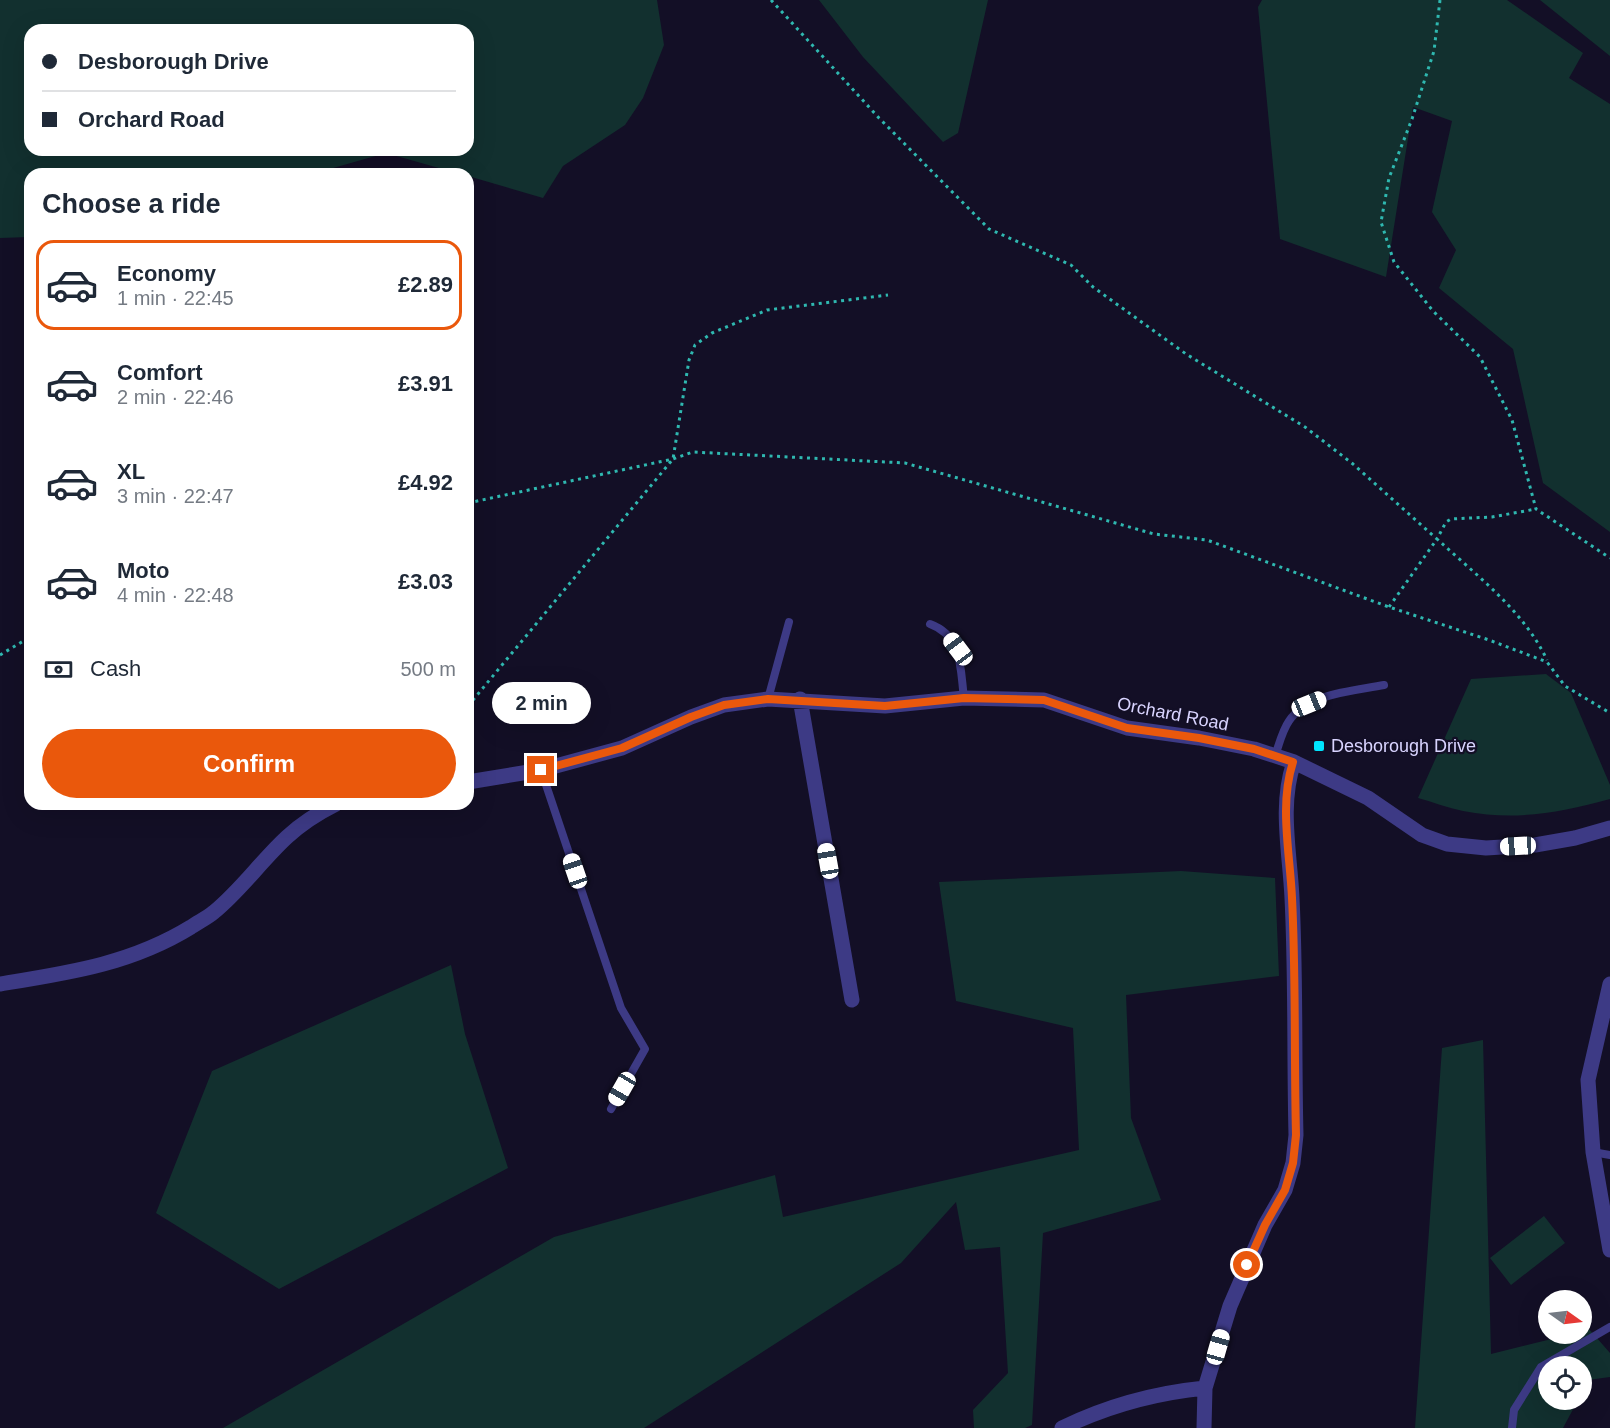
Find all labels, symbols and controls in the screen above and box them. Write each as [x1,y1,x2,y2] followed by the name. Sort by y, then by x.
[78,49,269,74] text: Desborough Drive
[78,107,225,132] text: Orchard Road
[42,189,221,219] text: Choose a ride
[45,258,99,312] icon: car
[117,261,216,286] text: Economy
[398,272,453,297] text: £2.89
[117,287,234,309] text: 1 min · 22:45
[45,357,99,411] icon: car
[117,360,203,385] text: Comfort
[398,371,453,396] text: £3.91
[117,386,234,408] text: 2 min · 22:46
[45,456,99,510] icon: car
[117,459,145,484] text: XL
[398,470,453,495] text: £4.92
[117,485,234,507] text: 3 min · 22:47
[45,555,99,609] icon: car
[117,558,170,583] text: Moto
[398,569,453,594] text: £3.03
[117,584,234,606] text: 4 min · 22:48
[940,629,976,669] car
[42,653,75,686] icon: cash
[90,656,141,681] text: Cash
[400,658,456,680] text: 500 m
[492,683,590,725] callout: 2 min
[1289,689,1329,719] car
[515,692,568,714] text: 2 min
[1116,693,1230,735] street label: Orchard Road
[42,729,456,798] button: Confirm
[1331,736,1476,756] place label: Desborough Drive
[1312,739,1326,753] marker: Desborough Drive
[527,756,554,783] route end
[1500,836,1536,856] car
[816,842,840,880] car
[561,851,589,891] car
[605,1069,639,1109] car
[1233,1251,1260,1278] route start
[1538,1290,1592,1344] north arrow
[1538,1290,1592,1410] map controls
[1204,1327,1232,1367] car
[1538,1356,1592,1410] button: locate

